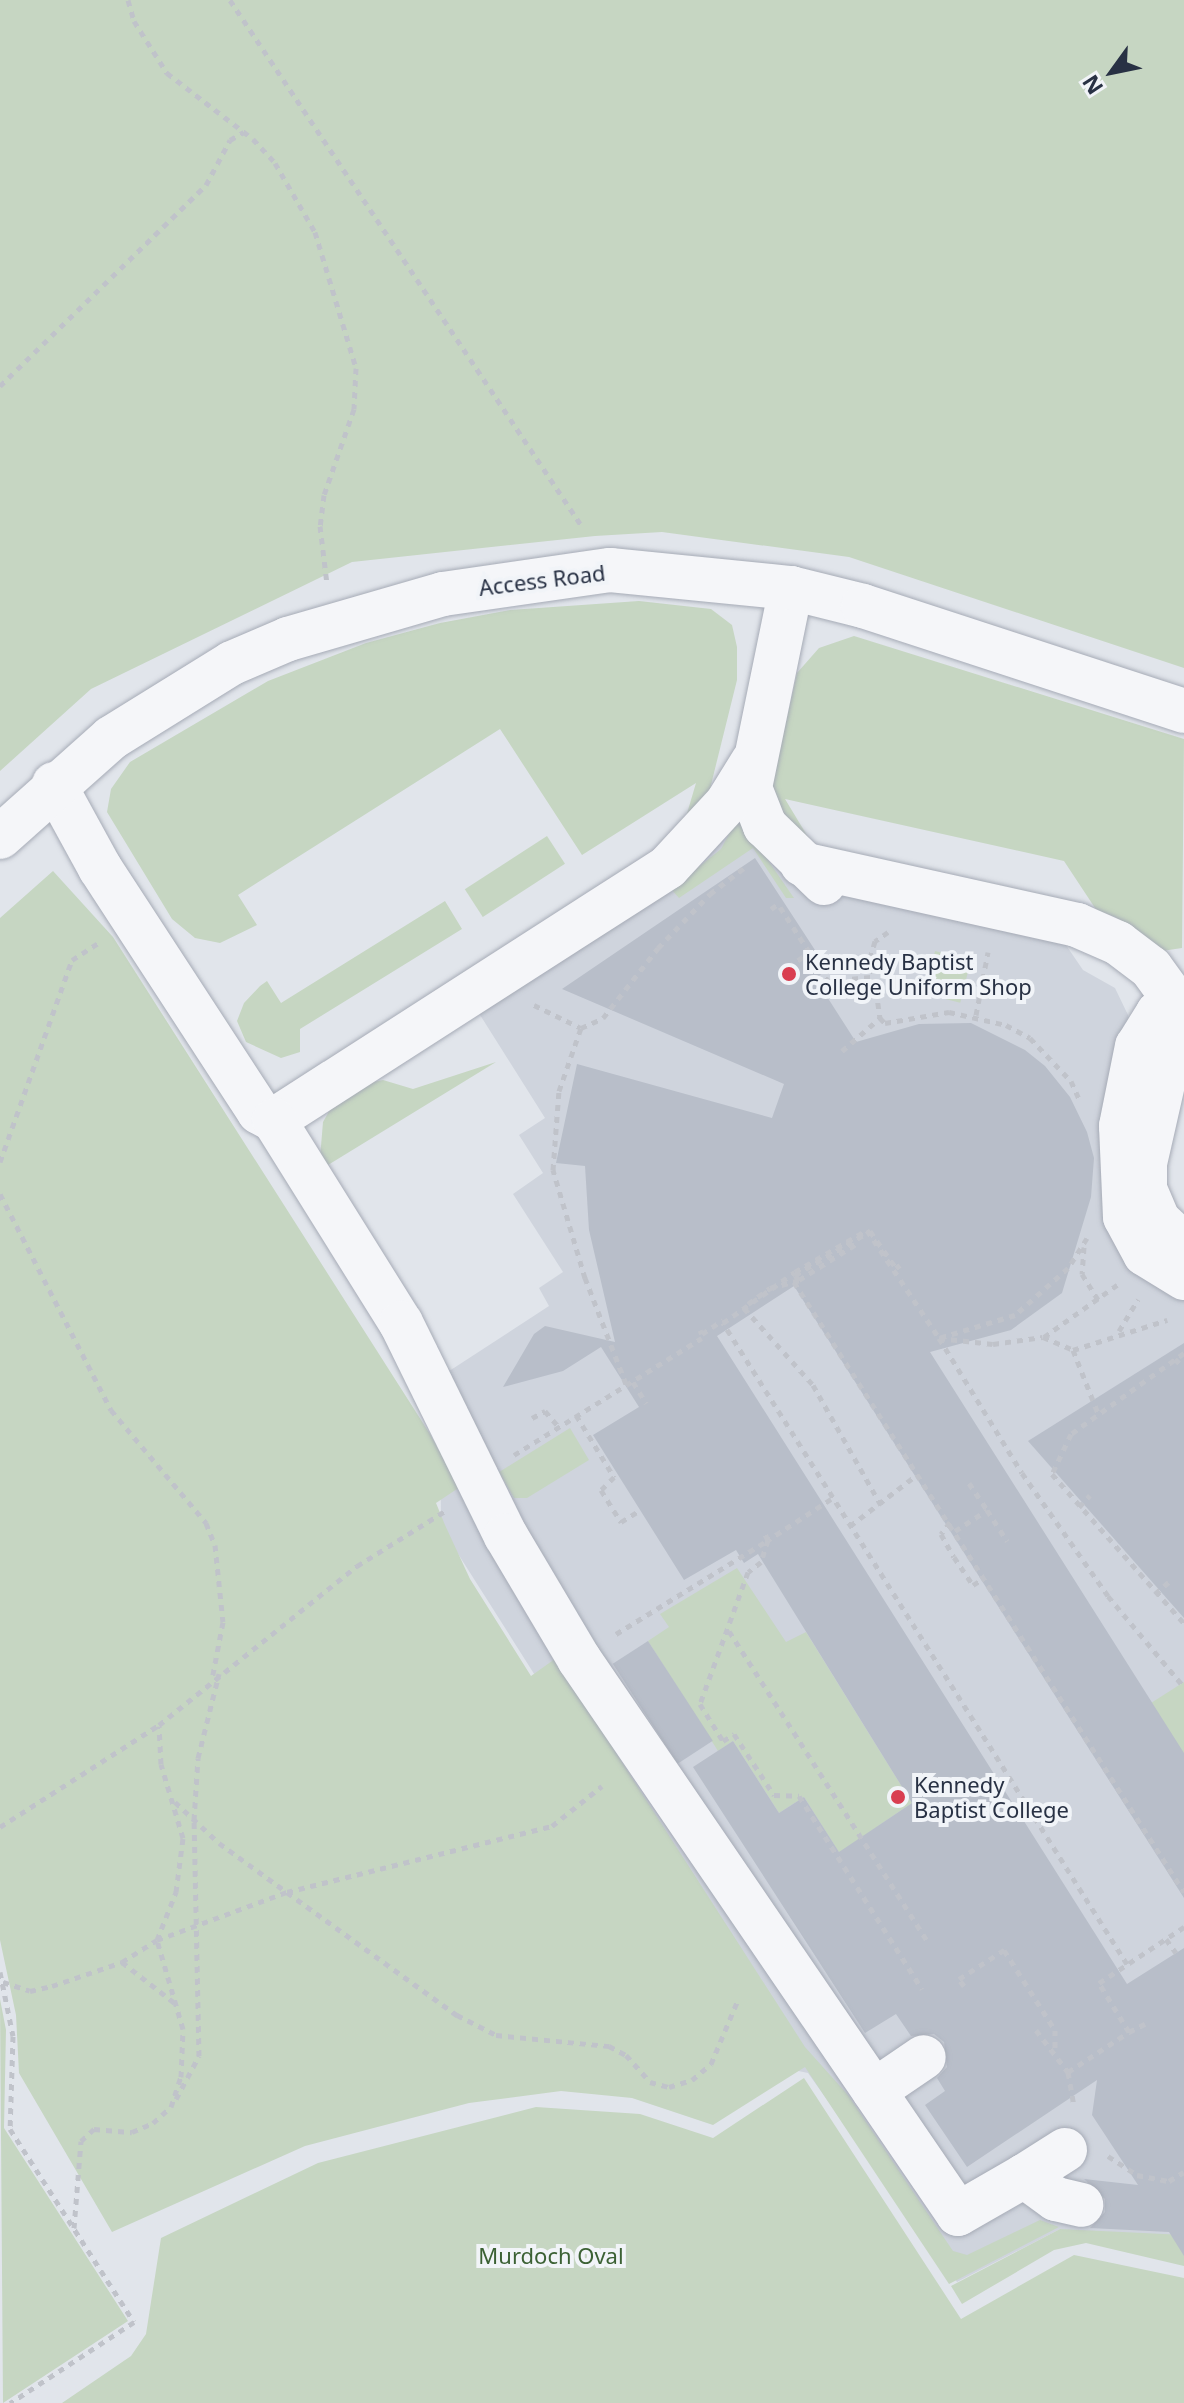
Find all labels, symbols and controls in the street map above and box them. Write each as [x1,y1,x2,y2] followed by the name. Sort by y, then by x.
[1072,32,1152,112] north arrow
[1074,69,1109,101] text: N
[477,559,607,601] street label: Access Road
[805,948,1032,1000] place label: Kennedy Baptist College Uniform Shop
[780,965,798,983] marker: Kennedy Baptist College Uniform Shop
[914,1771,1069,1822] place label: Kennedy Baptist College
[889,1788,907,1806] marker: Kennedy Baptist College
[478,2243,624,2269] park label: Murdoch Oval

